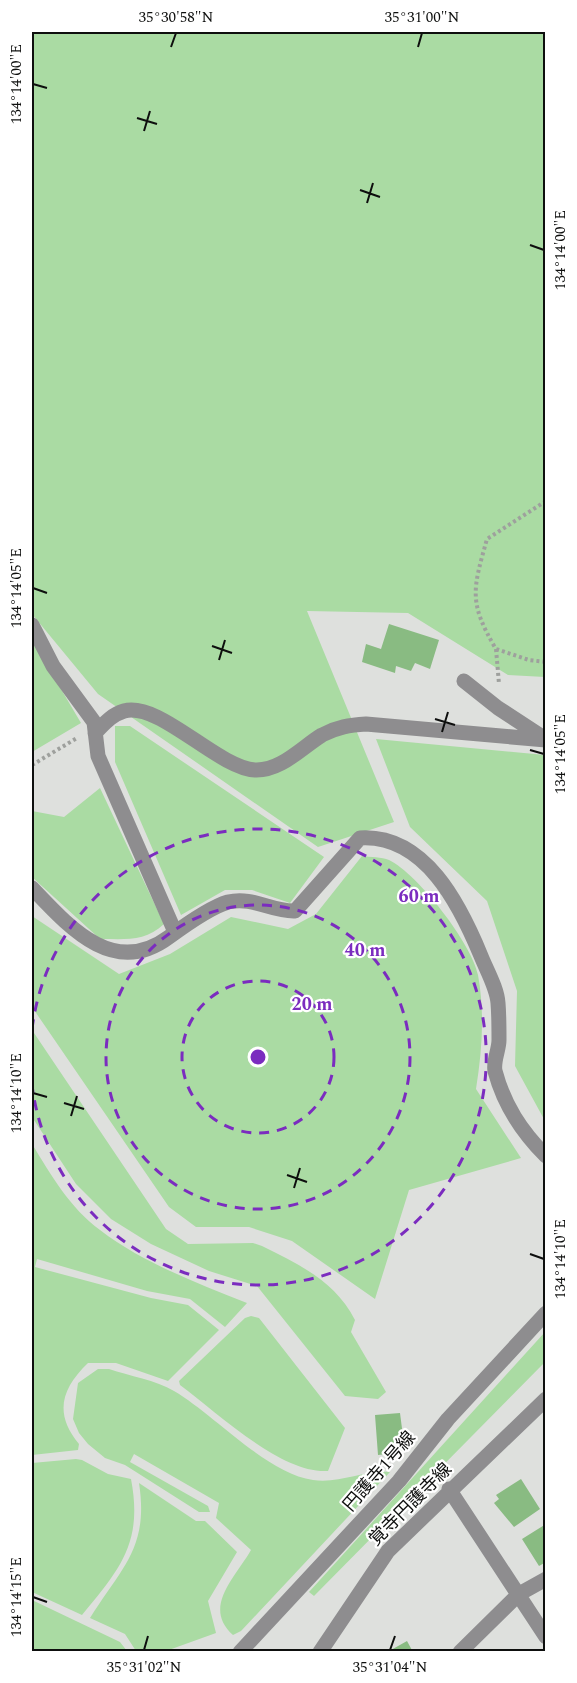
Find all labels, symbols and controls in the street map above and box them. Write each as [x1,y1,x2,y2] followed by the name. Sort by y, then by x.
[139,6,214,29] text: 35°30'58"N
[385,6,460,29] text: 35°31'00"N
[5,44,28,124] text: 134°14'00"E
[549,210,572,290] text: 134°14'00"E
[5,548,28,628] text: 134°14'05"E
[549,714,572,794] text: 134°14'05"E
[399,883,439,910] text: 60 m
[345,937,385,964] text: 40 m
[292,991,332,1018] text: 20 m
[248,1047,268,1067] centre of rings
[5,1053,28,1133] text: 134°14'10"E
[549,1219,572,1299] text: 134°14'10"E
[337,1425,422,1518] street label: 円護寺1号線
[363,1457,458,1552] street label: 覚寺円護寺線
[5,1557,28,1637] text: 134°14'15"E
[107,1656,182,1679] text: 35°31'02"N
[353,1656,428,1679] text: 35°31'04"N

